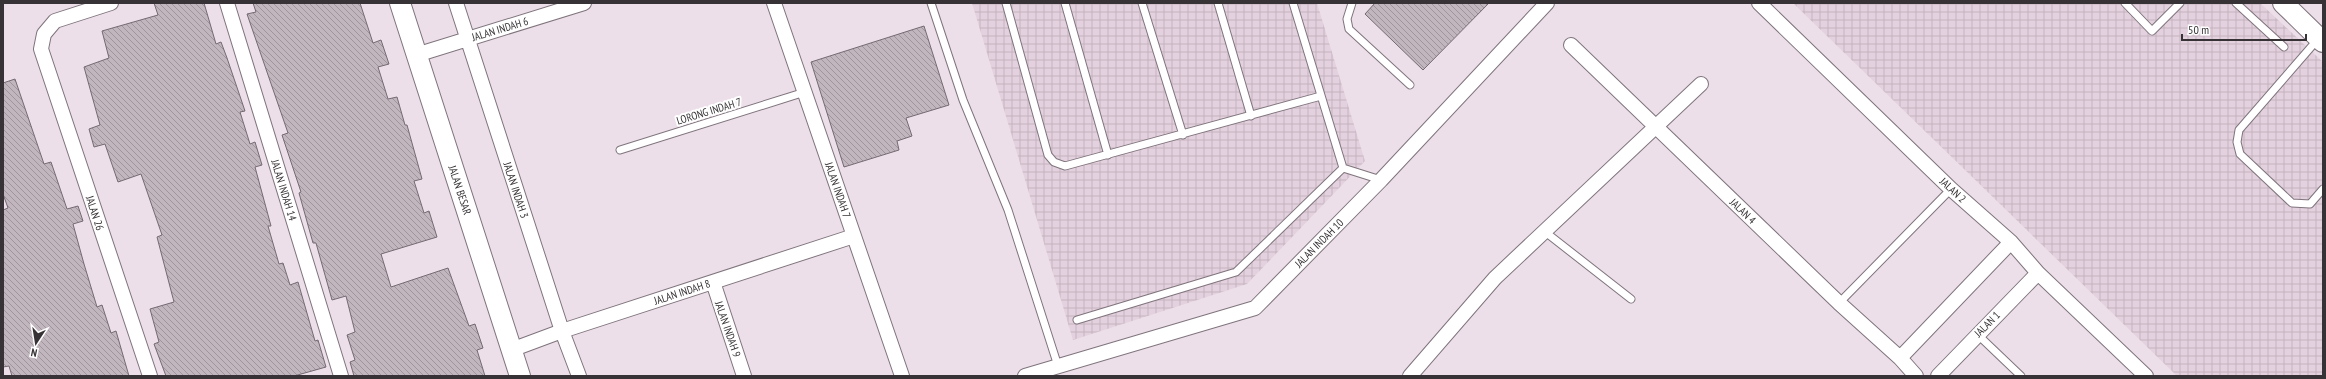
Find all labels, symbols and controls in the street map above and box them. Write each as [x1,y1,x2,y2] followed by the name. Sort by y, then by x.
[469,14,530,45] street label: JALAN INDAH 6
[2182,16,2306,42] scale bar
[2188,22,2209,37] text: 50 m
[675,94,743,127] street label: LORONG INDAH 7
[268,157,300,222] street label: JALAN INDAH 14
[500,159,532,220] street label: JALAN INDAH 3
[822,159,854,220] street label: JALAN INDAH 7
[445,163,475,216] street label: JALAN BESAR
[1936,174,1969,206] street label: JALAN 2
[82,193,107,232] street label: JALAN 26
[1726,195,1759,227] street label: JALAN 4
[1291,216,1346,271] street label: JALAN INDAH 10
[651,276,712,308] street label: JALAN INDAH 8
[712,298,744,359] street label: JALAN INDAH 9
[1970,308,2003,341] street label: JALAN 1
[16,323,56,363] north arrow
[30,345,38,360] text: N

